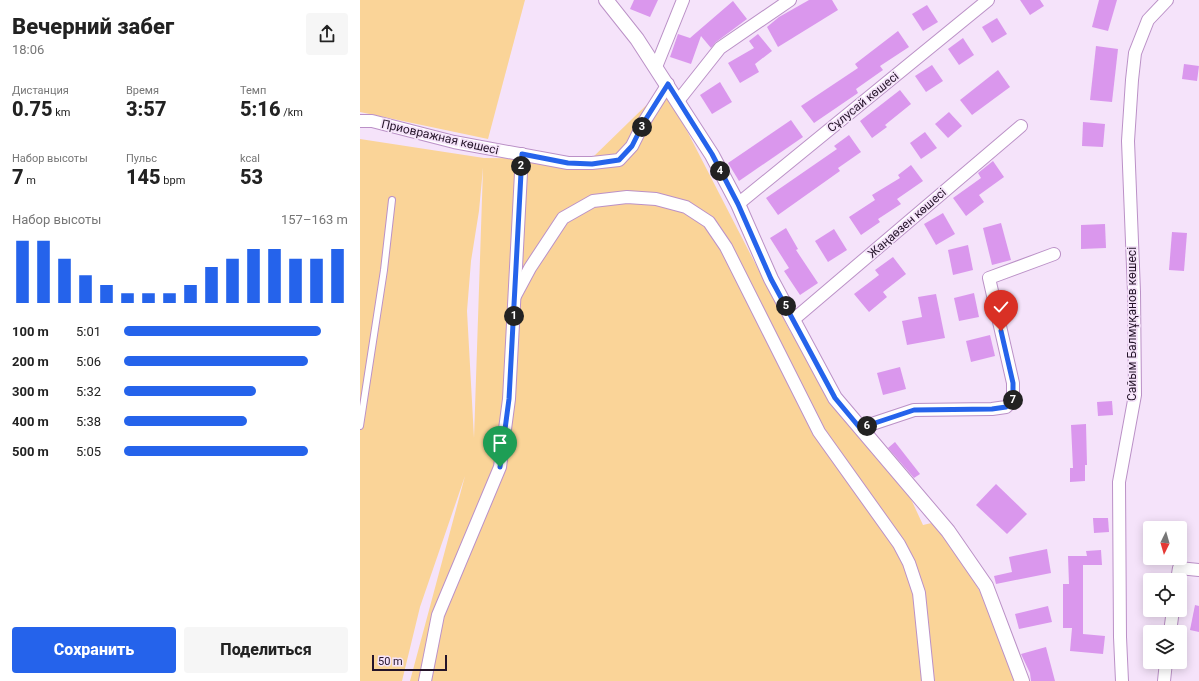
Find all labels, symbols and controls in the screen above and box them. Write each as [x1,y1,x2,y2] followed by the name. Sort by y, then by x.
[306,13,348,55] button: share
[12,14,174,39] text: Вечерний забег
[12,42,44,57] text: 18:06
[825,69,901,135] street label: Сұлусай көшесі
[12,84,69,97] text: Дистанция
[126,84,159,97] text: Время
[240,84,266,97] text: Темп
[12,97,53,121] text: 0.75
[126,97,166,121] text: 3:57
[240,97,280,121] text: 5:16
[53,106,70,119] text: km
[280,106,303,119] text: /km
[380,117,500,157] street label: Приовражная көшесі
[632,117,652,137] pin: 3
[639,120,645,133] text: 3
[12,152,88,165] text: Набор высоты
[126,152,157,165] text: Пульс
[240,152,260,165] text: kcal
[511,156,531,176] pin: 2
[518,159,524,172] text: 2
[710,161,730,181] pin: 4
[717,164,723,177] text: 4
[12,165,24,189] text: 7
[126,165,161,189] text: 145
[240,165,263,189] text: 53
[24,174,36,187] text: m
[161,174,185,187] text: bpm
[865,185,949,261] street label: Жаңаөзен көшесі
[12,212,101,227] text: Набор высоты
[281,212,348,227] text: 157–163 m
[1125,247,1139,401] street label: Сайым Балмұқанов көшесі
[984,290,1018,331] pin
[776,296,796,316] pin: 5
[990,296,1012,318] icon: check
[783,299,789,312] text: 5
[504,306,524,326] pin: 1
[511,309,517,322] text: 1
[12,324,49,339] text: 100 m
[76,324,101,339] text: 5:01
[12,354,49,369] text: 200 m
[76,354,101,369] text: 5:06
[12,384,49,399] text: 300 m
[76,384,101,399] text: 5:32
[1003,390,1023,410] pin: 7
[1010,393,1016,406] text: 7
[12,414,49,429] text: 400 m
[76,414,101,429] text: 5:38
[857,416,877,436] pin: 6
[864,419,870,432] text: 6
[483,426,517,467] pin
[489,432,511,454] icon: arrive
[12,444,49,459] text: 500 m
[76,444,101,459] text: 5:05
[1143,521,1187,565] north arrow
[1143,521,1187,669] map controls
[1143,573,1187,617] button: locate
[1143,625,1187,669] button: layers
[12,627,176,673] button: Сохранить
[184,627,348,673] button: Поделиться
[372,653,447,672] scale bar
[378,655,403,668] text: 50 m

